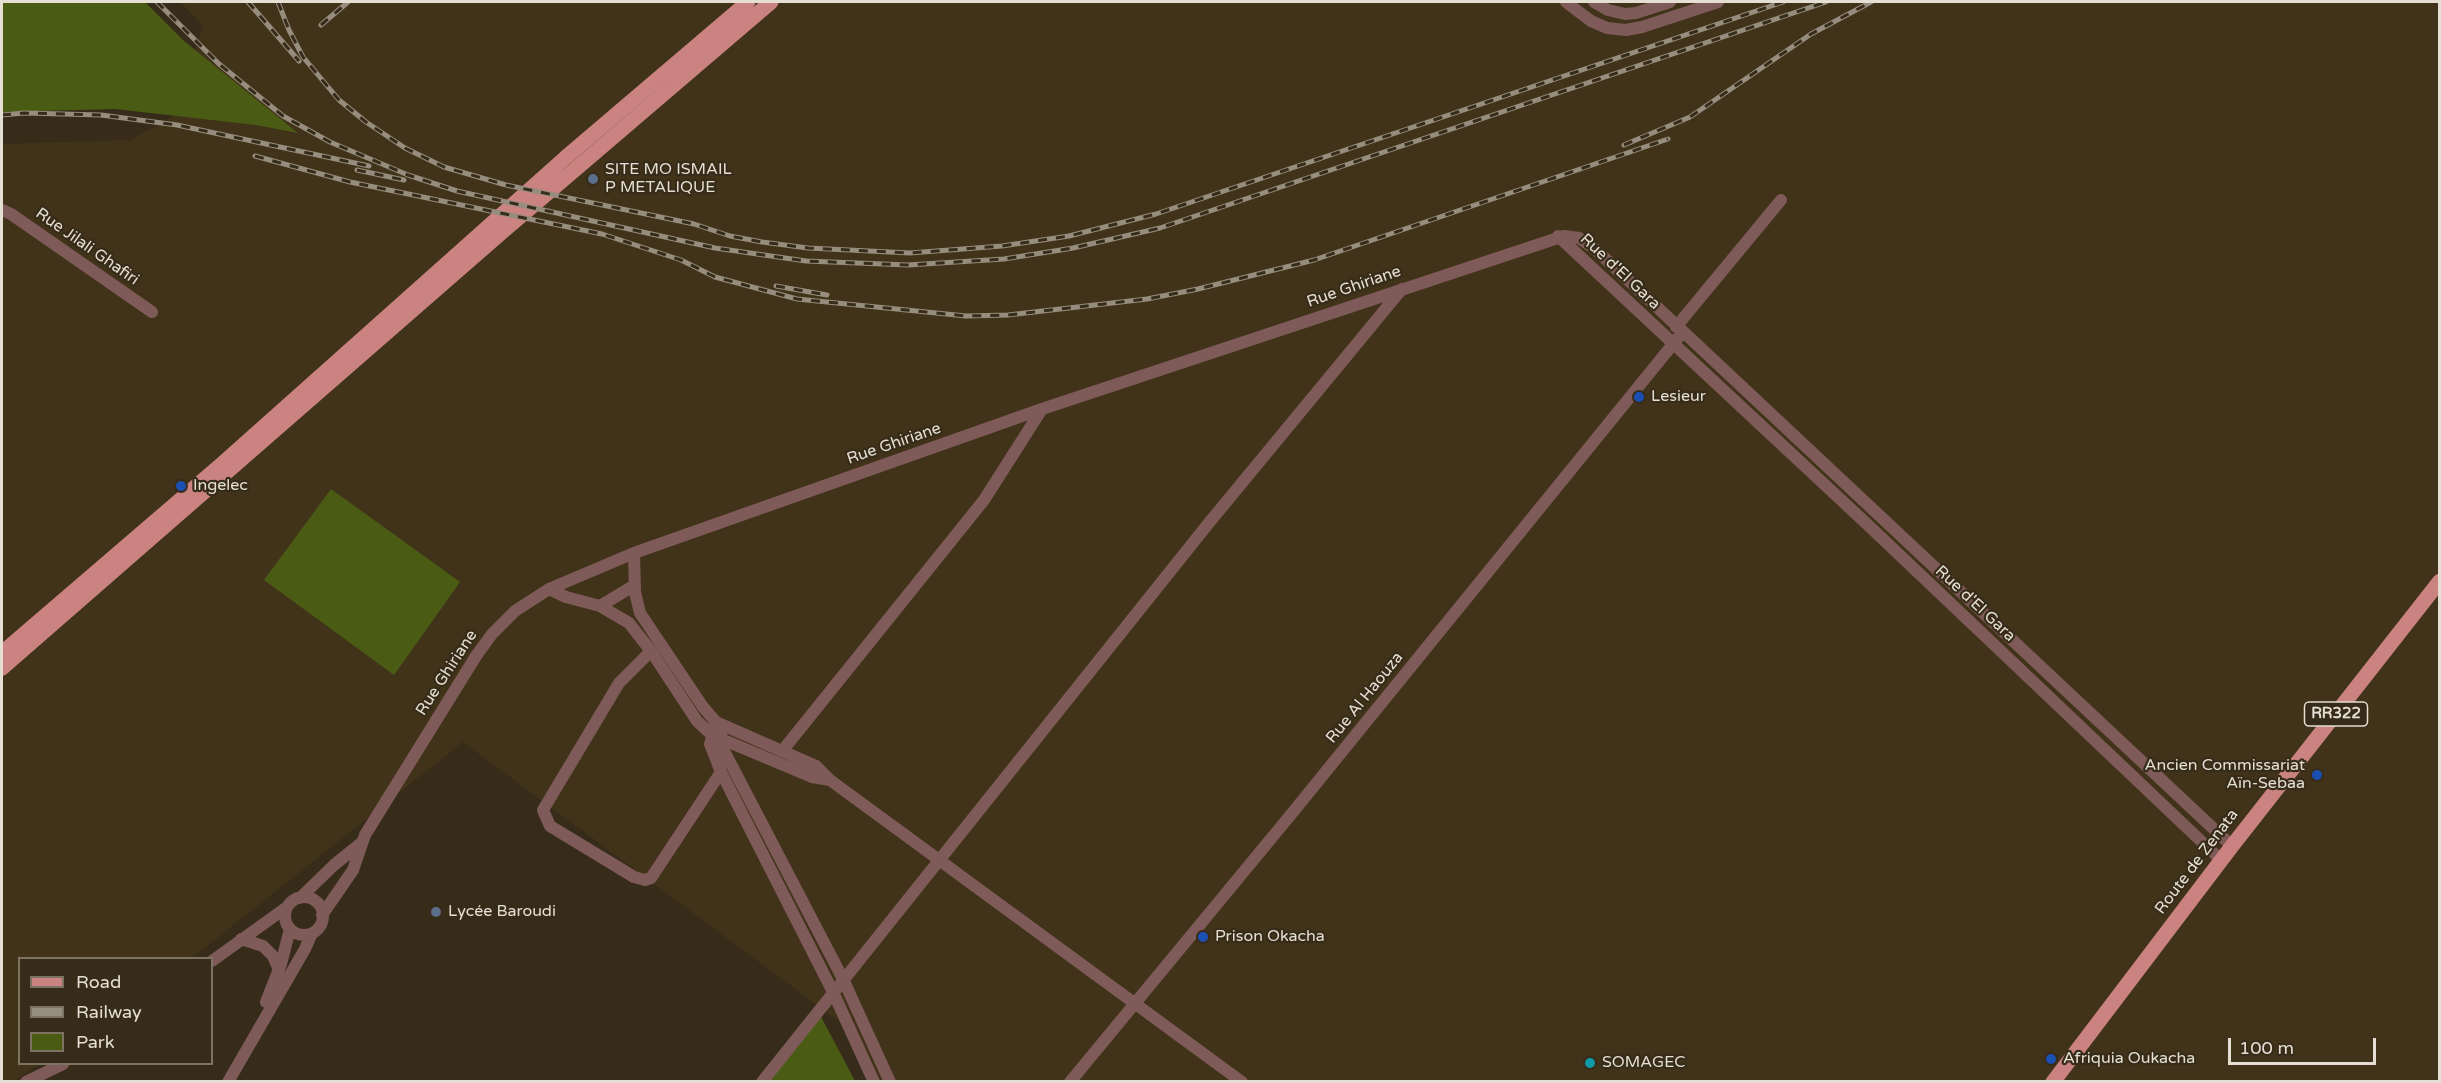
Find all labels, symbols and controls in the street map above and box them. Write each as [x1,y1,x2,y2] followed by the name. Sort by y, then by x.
[605,160,732,198] place label: SITE MO ISMAIL P METALIQUE
[586,172,600,186] marker: SITE MO ISMAIL P METALIQUE
[32,204,142,290] street label: Rue Jilali Ghafiri
[1576,230,1664,314] street label: Rue d'El Gara
[1304,262,1404,312] street label: Rue Ghiriane
[1651,387,1706,407] place label: Lesieur
[1632,390,1646,404] marker: Lesieur
[844,419,944,469] street label: Rue Ghiriane
[193,476,248,496] place label: Ingelec
[174,479,188,493] marker: Ingelec
[1931,562,2019,646] street label: Rue d'El Gara
[412,627,482,719] street label: Rue Ghiriane
[1322,649,1408,747] street label: Rue Al Haouza
[2304,702,2368,726] road number: RR322
[2145,756,2305,794] place label: Ancien Commissariat Aïn-Sebaa
[2310,768,2324,782] marker: Ancien Commissariat Aïn-Sebaa
[2151,806,2243,918] street label: Route de Zenata
[448,902,556,922] place label: Lycée Baroudi
[429,905,443,919] marker: Lycée Baroudi
[1215,927,1325,947] place label: Prison Okacha
[1196,930,1210,944] marker: Prison Okacha
[18,957,213,1065] legend
[76,971,121,993] text: Road
[76,1001,142,1023] text: Railway
[2231,1026,2380,1064] scale bar
[76,1031,114,1053] text: Park
[2239,1037,2294,1059] text: 100 m
[2063,1049,2195,1069] place label: Afriquia Oukacha
[2044,1052,2058,1066] marker: Afriquia Oukacha
[1602,1053,1685,1073] place label: SOMAGEC
[1583,1056,1597,1070] marker: SOMAGEC

